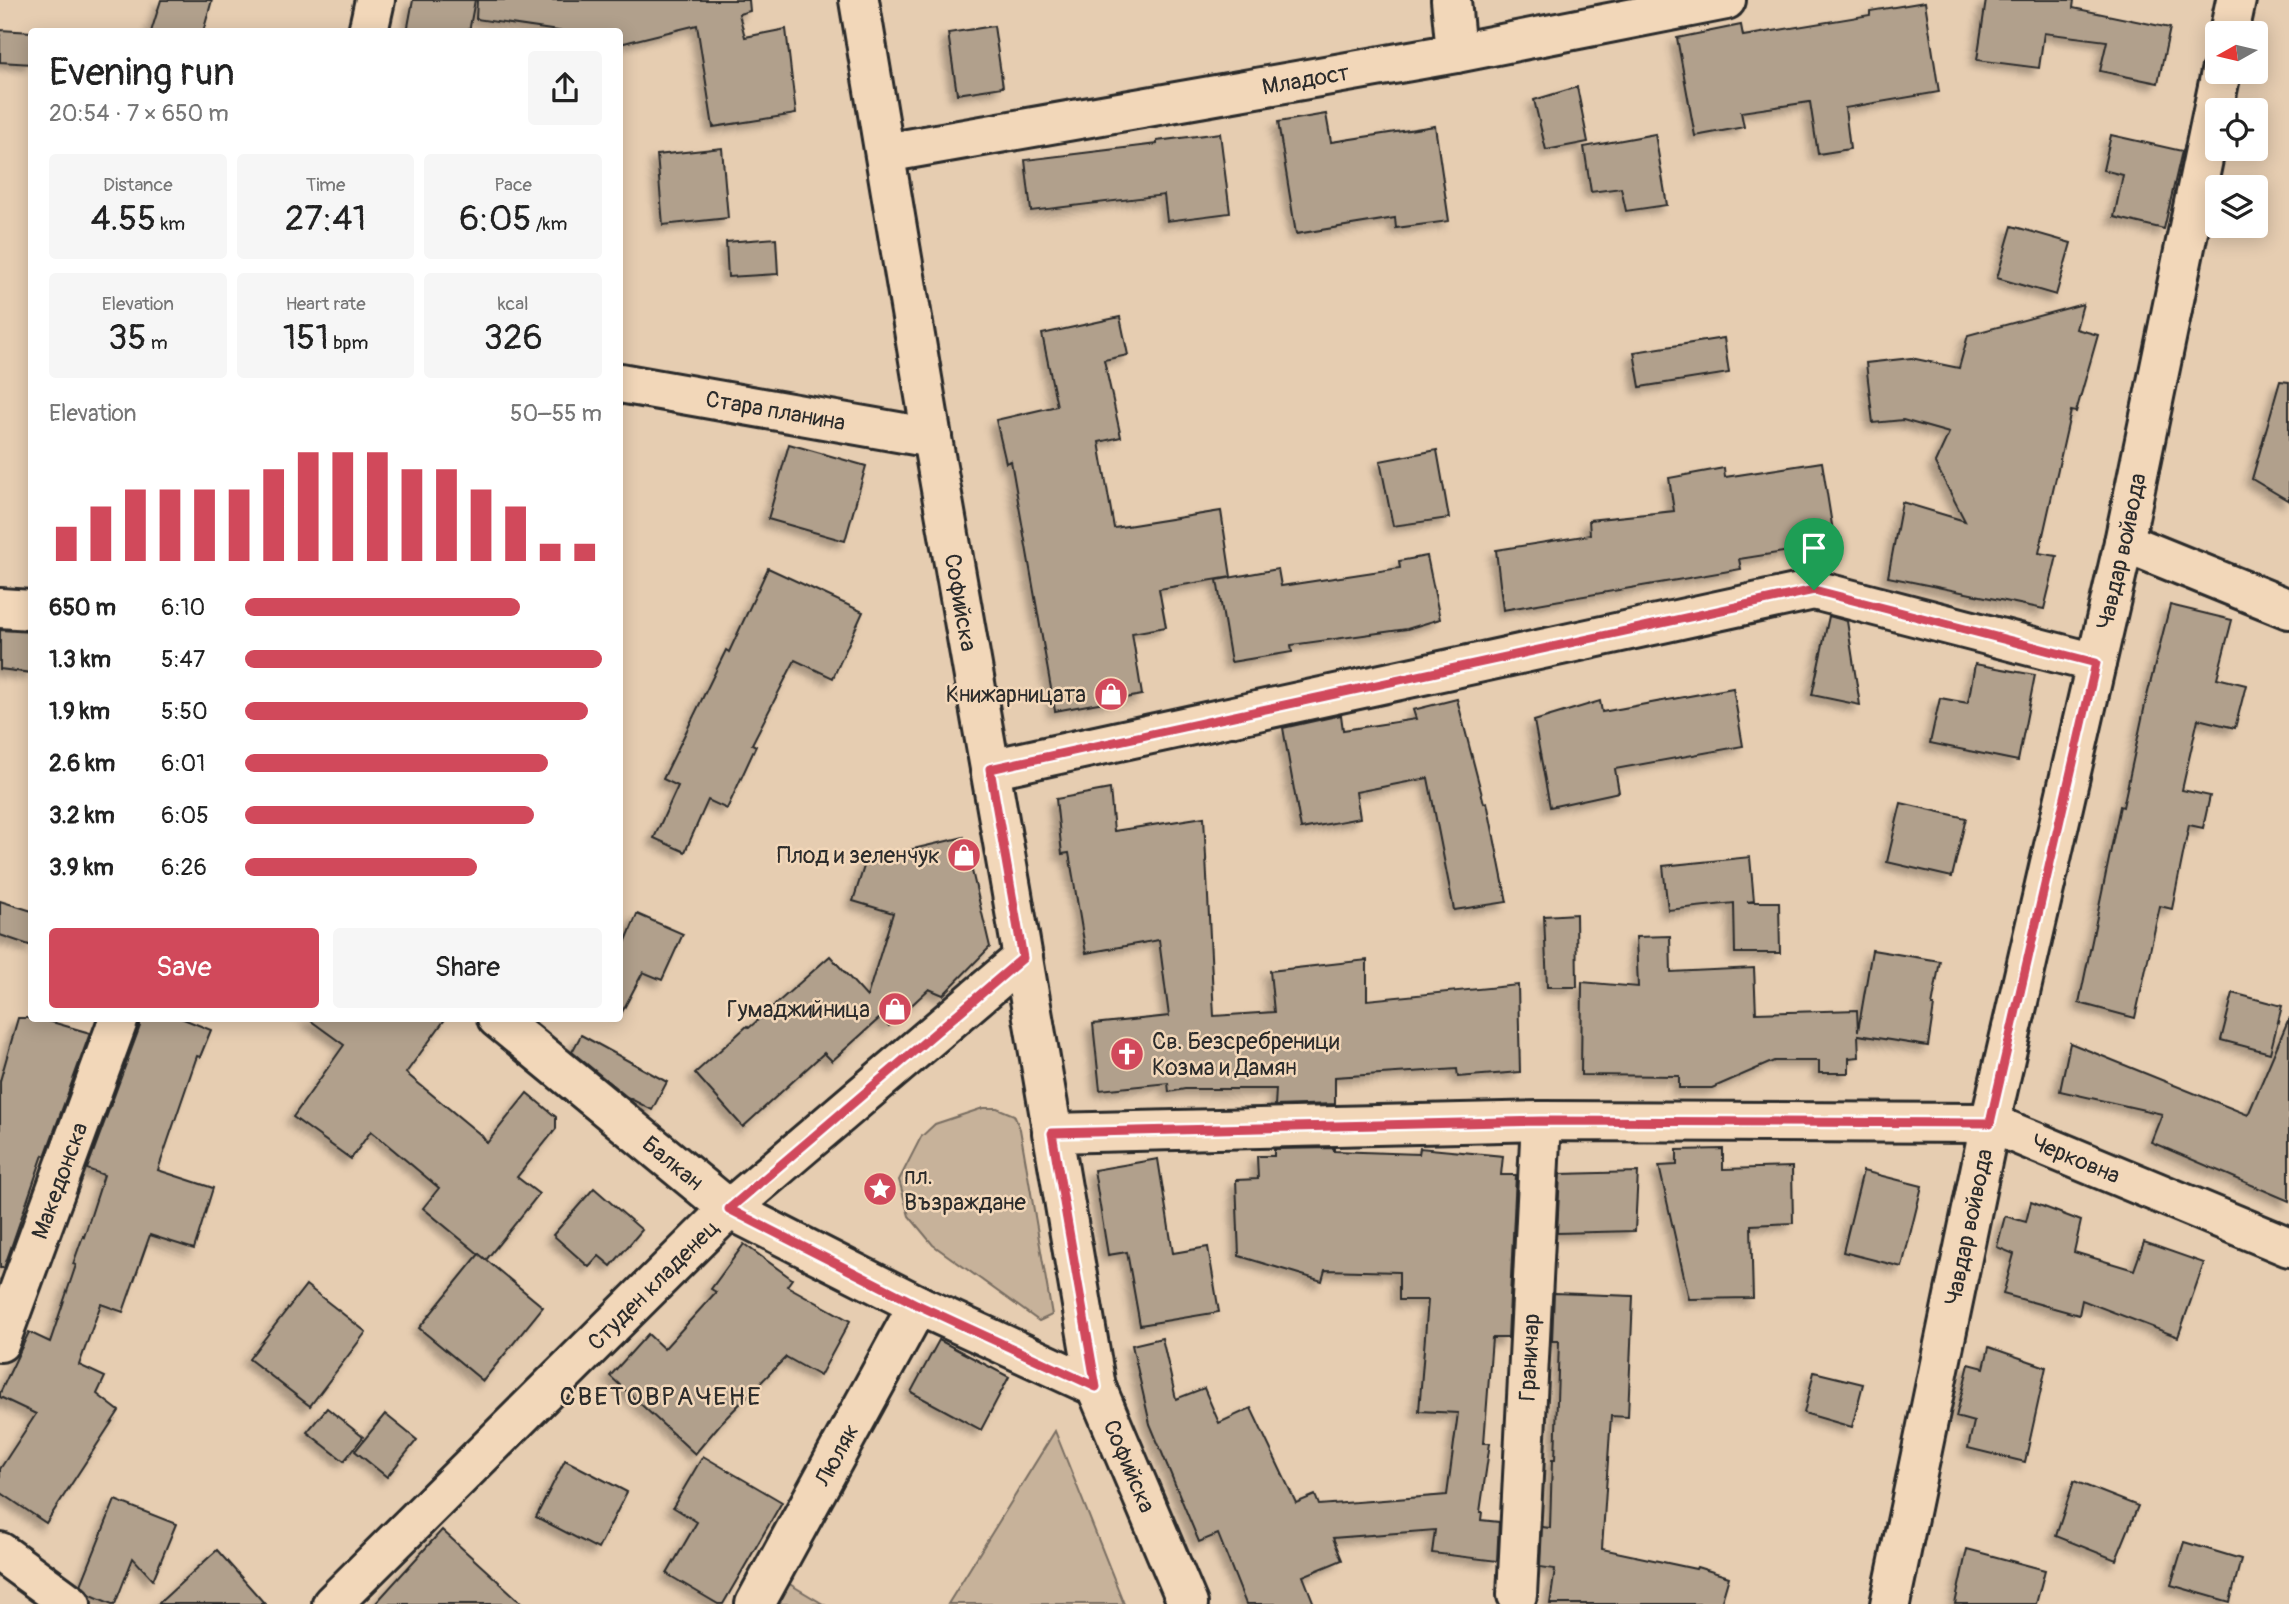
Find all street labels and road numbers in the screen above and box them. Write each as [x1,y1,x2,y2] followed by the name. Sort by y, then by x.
[1260,57,1352,101] street label: Младост
[703,384,848,437] street label: Стара планина
[2090,470,2152,632] street label: Чавдар войвода
[938,551,984,653] street label: Софийска
[25,1118,94,1243] street label: Македонска
[2027,1127,2125,1190] street label: Черковна
[637,1129,710,1197] street label: Балкан
[1938,1146,1999,1308] street label: Чавдар войвода
[581,1213,725,1356] street label: Студен кладенец
[1512,1313,1546,1402] street label: Граничар
[1097,1415,1162,1517] street label: Софийска
[807,1418,865,1492] street label: Люляк

